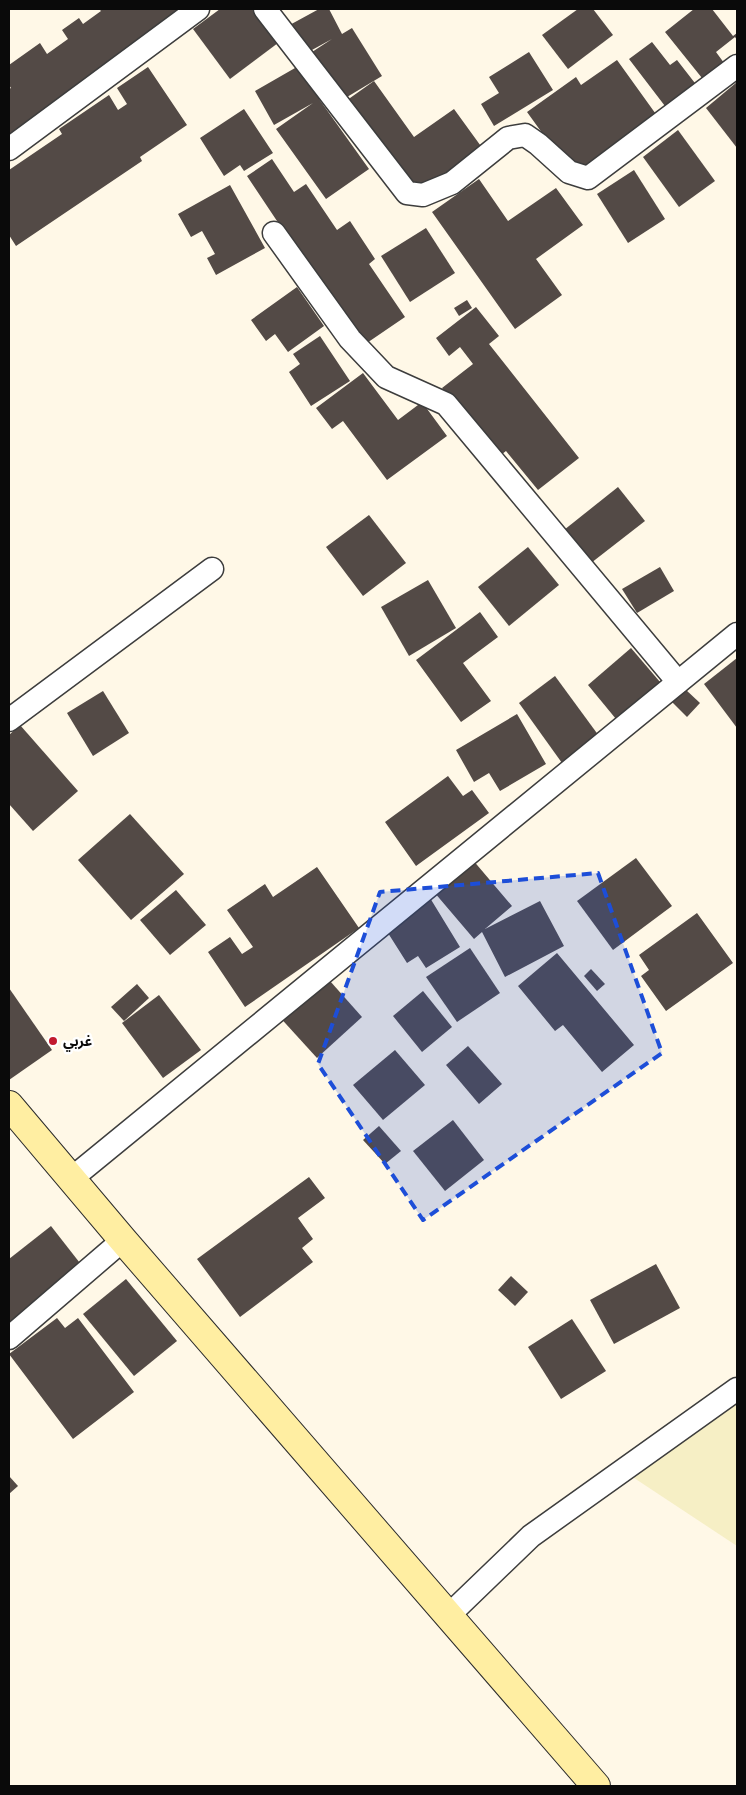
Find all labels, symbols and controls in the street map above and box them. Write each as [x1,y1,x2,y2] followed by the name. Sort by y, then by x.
[63,1027,93,1056] place label: غربي
[47,1035,59,1047] marker: غربي

